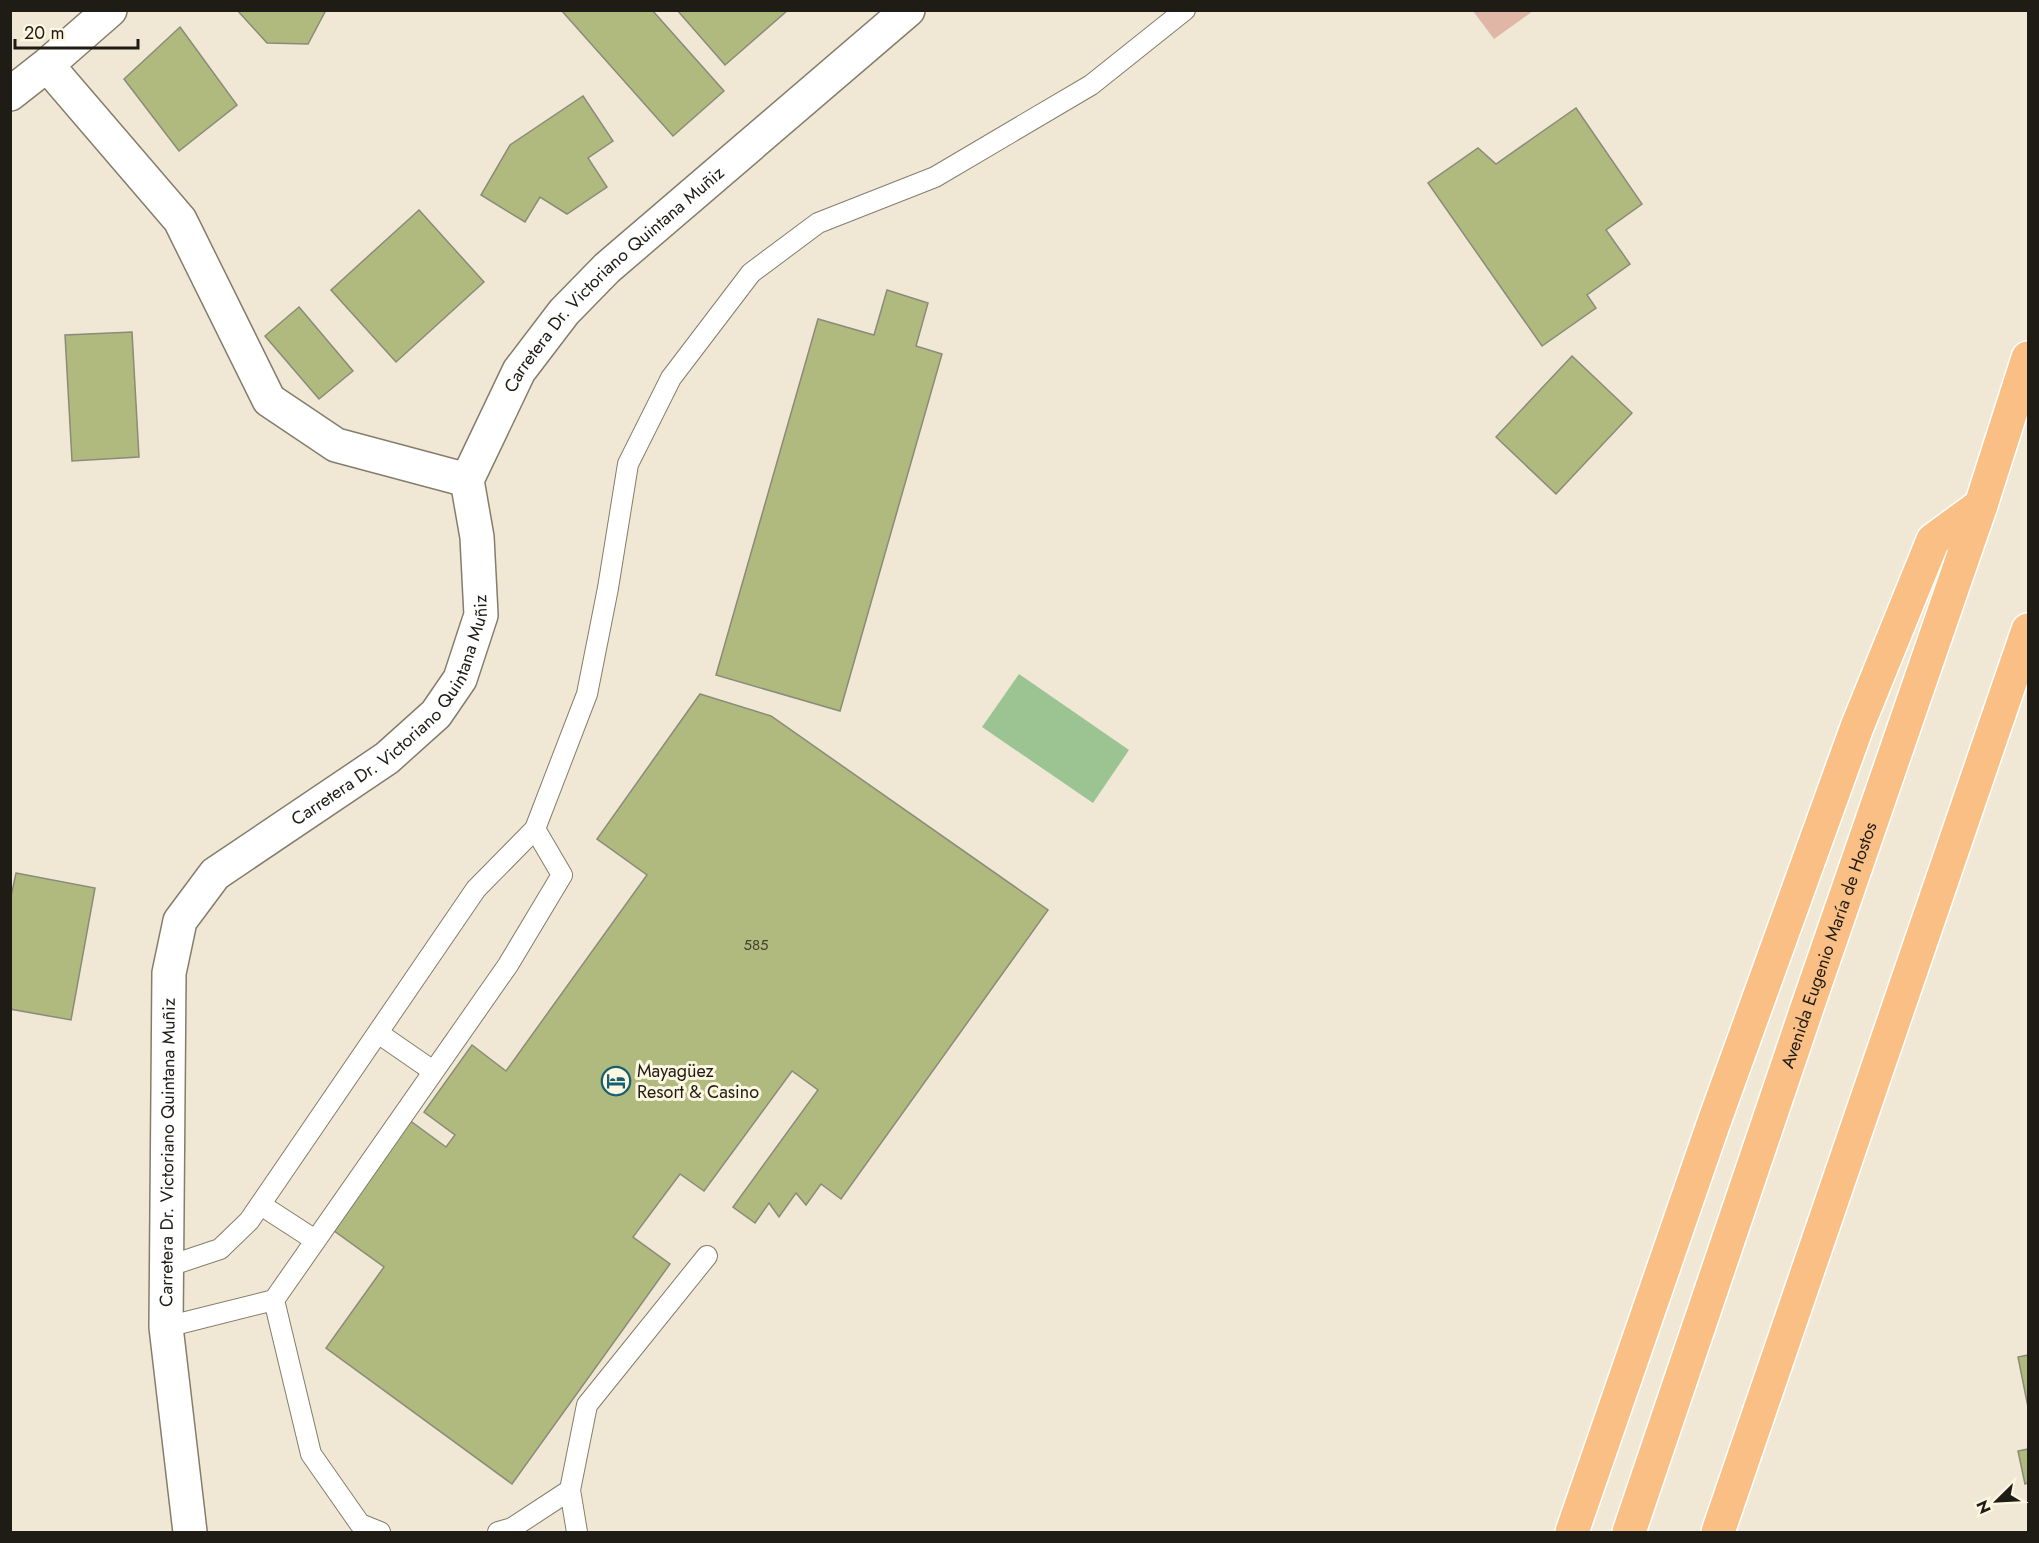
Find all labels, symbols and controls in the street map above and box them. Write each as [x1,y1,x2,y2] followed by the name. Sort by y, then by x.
[15,12,138,50] scale bar
[24,20,64,46] text: 20 m
[498,160,730,397] street label: Carretera Dr. Victoriano Quintana Muñiz
[286,593,494,832] street label: Carretera Dr. Victoriano Quintana Muñiz
[1774,818,1883,1072] street label: Avenida Eugenio María de Hostos
[743,934,769,956] house number: 585
[153,997,182,1307] street label: Carretera Dr. Victoriano Quintana Muñiz
[637,1058,759,1105] place label: Mayagüez Resort & Casino
[600,1065,632,1097] hotel icon: Mayagüez Resort & Casino
[1967,1471,2027,1531] north arrow
[1971,1496,1997,1517] text: N

